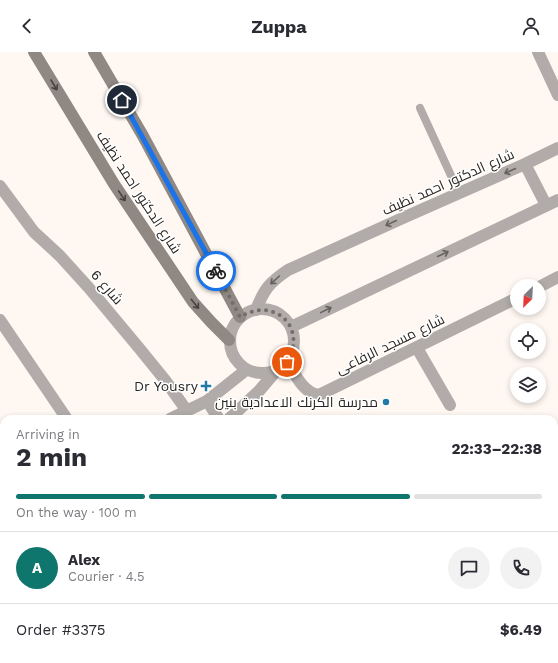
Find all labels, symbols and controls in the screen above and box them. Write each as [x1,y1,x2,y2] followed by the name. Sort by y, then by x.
[16,15,38,37] icon: back
[520,15,542,37] icon: person
[251,16,307,37] text: Zuppa
[50,79,58,90] one-way arrow
[105,83,139,117] pin
[111,89,133,111] icon: home
[93,128,185,257] street label: شارع الدكتور احمد نظيف
[380,146,517,219] street label: شارع الدكتور احمد نظيف
[505,167,517,175] one-way arrow
[118,191,126,202] one-way arrow
[386,220,398,227] one-way arrow
[437,250,449,257] one-way arrow
[196,251,236,291] courier
[205,260,227,282] icon: bike
[87,266,126,308] street label: شارع 6
[270,275,280,285] one-way arrow
[510,279,546,315] north arrow
[510,279,546,403] map controls
[190,298,199,309] one-way arrow
[320,306,332,313] one-way arrow
[333,311,447,378] street label: شارع مسجد الرفاعى
[510,323,546,359] button: locate
[270,345,304,379] pin
[276,351,298,373] icon: bag
[510,367,546,403] button: layers
[134,378,199,394] place label: Dr Yousry
[201,381,211,391] marker: Dr Yousry
[215,394,378,410] place label: مدرسة الكرنك الاعدادية بنين
[381,397,391,407] marker: مدرسة الكرنك الاعدادية بنين
[16,427,80,442] text: Arriving in
[451,440,542,458] text: 22:33–22:38
[16,442,87,472] text: 2 min
[16,505,137,520] text: On the way · 100 m
[448,547,490,589] button: chat
[500,547,542,589] button: phone
[68,551,100,569] text: Alex
[32,559,42,577] text: A
[68,569,145,584] text: Courier · 4.5
[16,621,106,639] text: Order #3375
[500,621,542,639] text: $6.49

